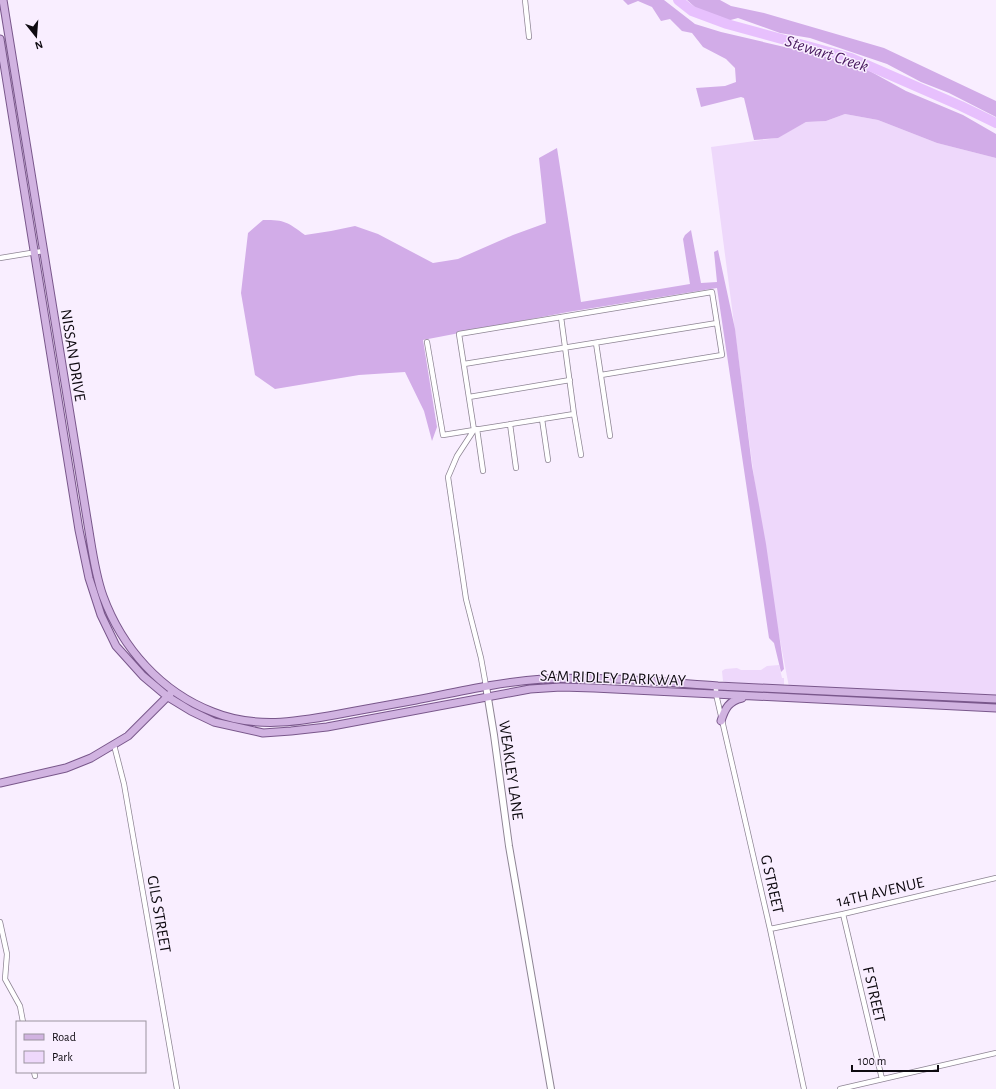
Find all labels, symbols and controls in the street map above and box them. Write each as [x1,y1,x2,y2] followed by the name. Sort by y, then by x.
[16,16,56,56] north arrow
[783,32,871,75] water label: Stewart Creek
[34,39,44,51] text: N
[58,308,88,403] street label: NISSAN DRIVE
[540,667,687,689] street label: SAM RIDLEY PARKWAY
[496,720,526,821] street label: WEAKLEY LANE
[758,853,787,915] street label: G STREET
[144,874,174,954] street label: GILS STREET
[835,874,926,910] street label: 14TH AVENUE
[860,965,888,1024] street label: F STREET
[16,1021,146,1073] legend
[52,1031,76,1043] text: Road
[852,1047,938,1073] scale bar
[52,1051,73,1063] text: Park
[858,1055,886,1067] text: 100 m

